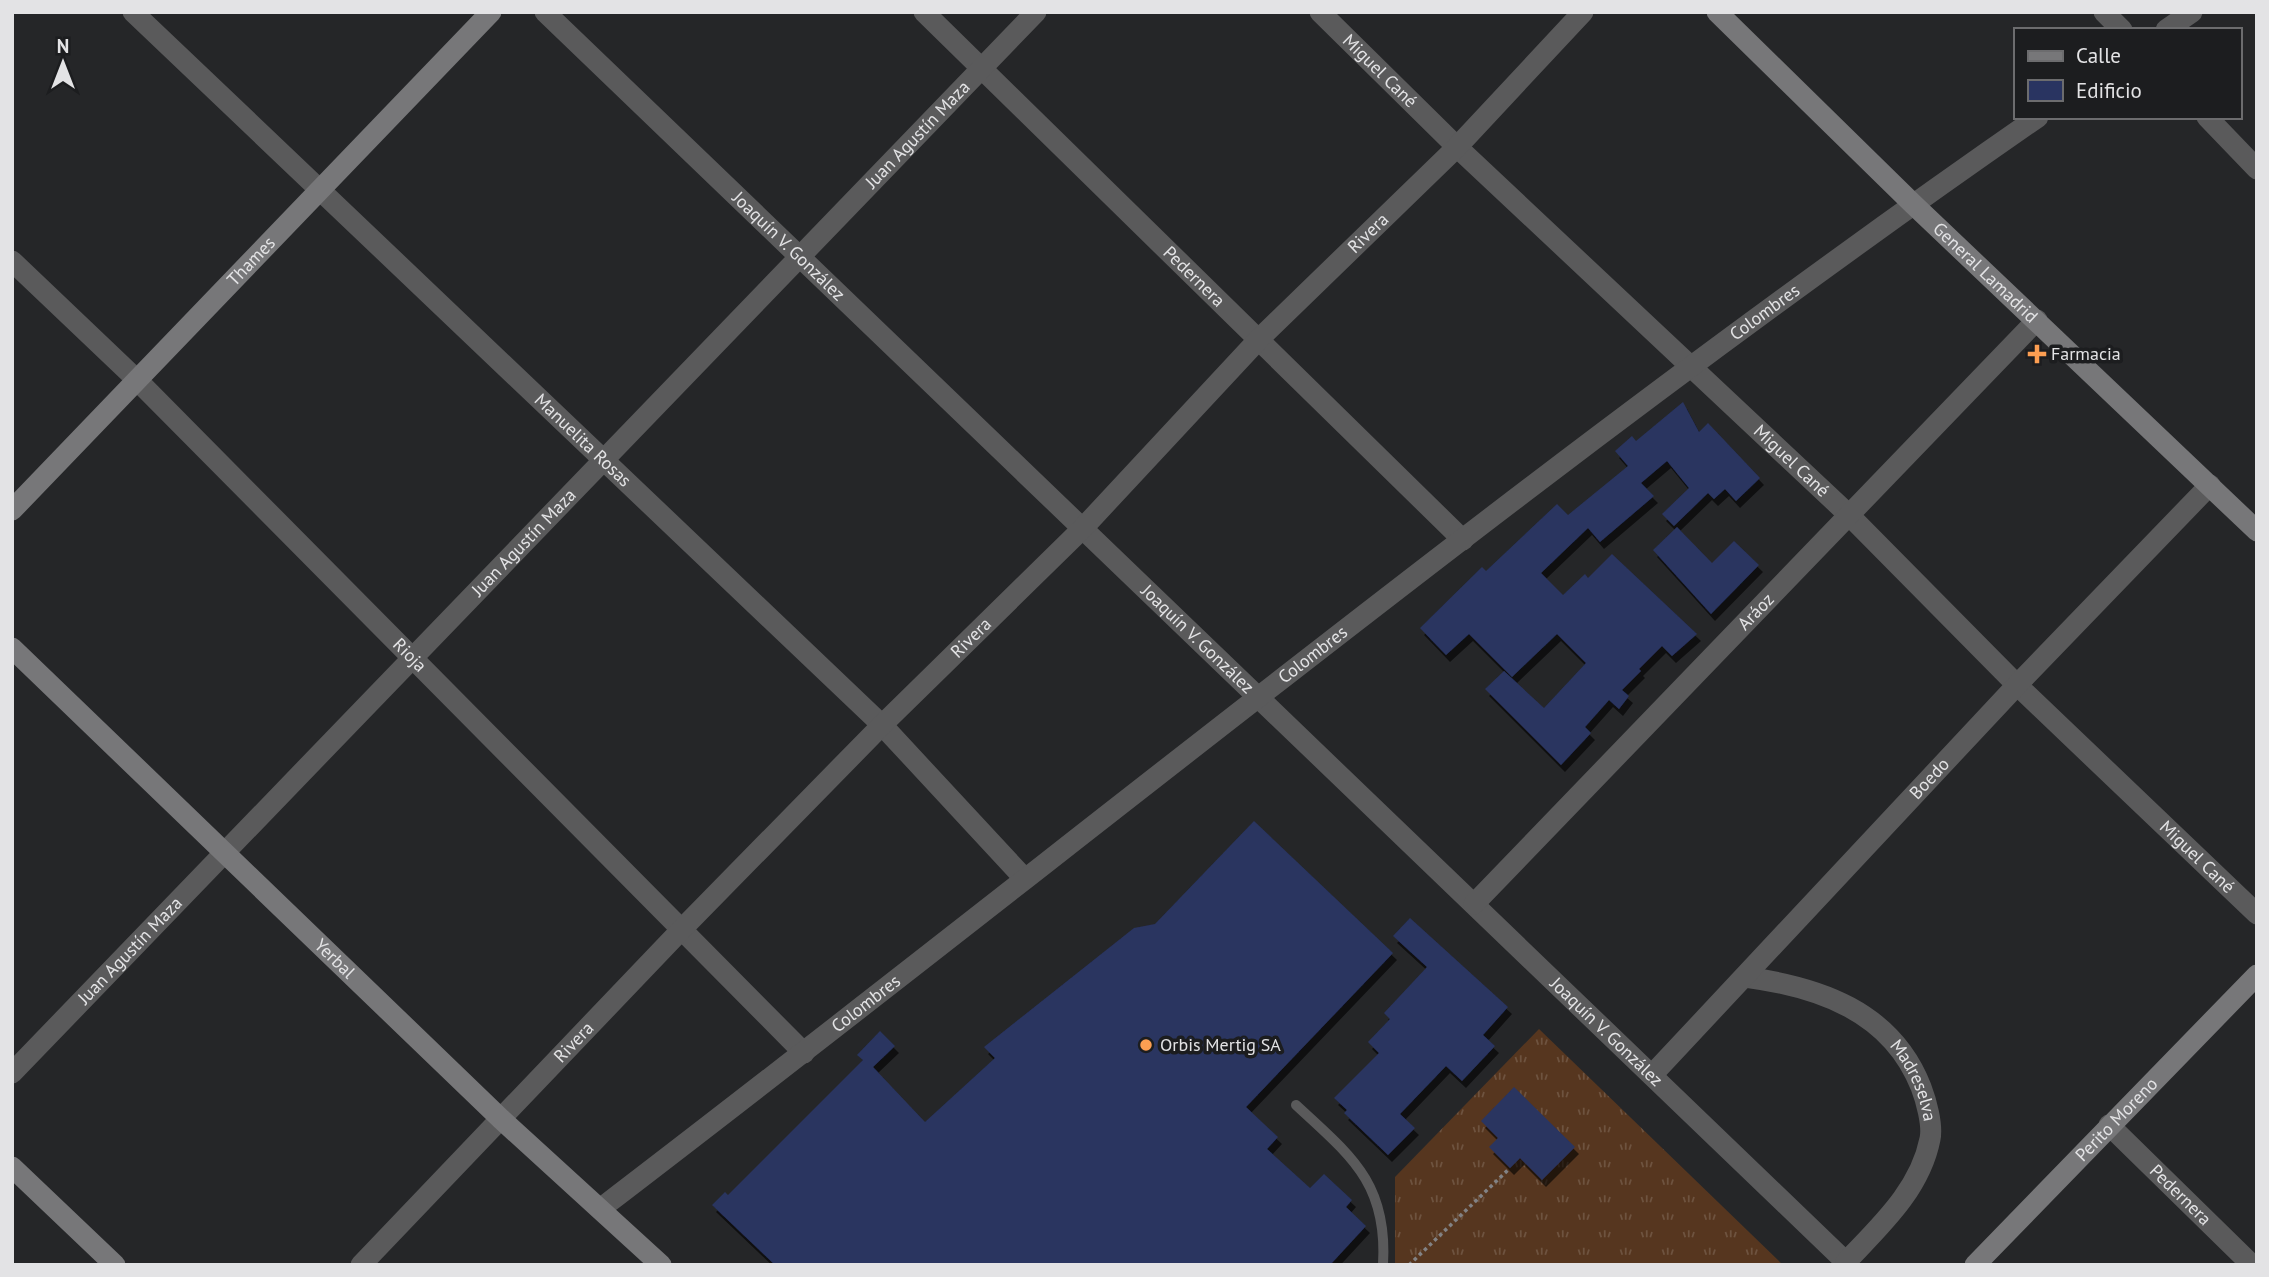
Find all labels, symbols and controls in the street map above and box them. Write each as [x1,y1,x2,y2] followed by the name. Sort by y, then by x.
[28,28,98,98] north arrow
[2014,28,2241,119] legend
[1338,29,1422,112] street label: Miguel Cané
[57,34,69,58] text: N
[2076,42,2121,69] text: Calle
[859,76,974,194] street label: Juan Agustín Maza
[2076,77,2142,104] text: Edificio
[727,186,850,305] street label: Joaquín V. González
[1342,208,1393,258] street label: Rivera
[1928,217,2043,328] street label: General Lamadrid
[222,231,280,291] street label: Thames
[1159,241,1230,312] street label: Pedernera
[1725,278,1804,345] street label: Colombres
[2051,342,2121,365] place label: Farmacia
[2029,346,2045,362] marker: Farmacia
[530,388,637,491] street label: Manuelita Rosas
[1749,419,1834,502] street label: Miguel Cané
[466,484,581,602] street label: Juan Agustín Maza
[1136,578,1259,698] street label: Joaquín V. González
[1732,588,1779,635] street label: Aráoz
[945,612,996,663] street label: Rivera
[1273,620,1352,688] street label: Colombres
[388,633,432,677] street label: Rioja
[1904,753,1954,804] street label: Boedo
[2155,815,2240,898] street label: Miguel Cané
[72,892,187,1010] street label: Juan Agustín Maza
[310,934,361,984] street label: Yerbal
[826,969,905,1037] street label: Colombres
[1545,971,1668,1091] street label: Joaquín V. González
[548,1017,598,1067] street label: Rivera
[1160,1033,1281,1056] place label: Orbis Mertig SA
[1885,1035,1942,1123] street label: Madreselva
[1138,1037,1154,1053] marker: Orbis Mertig SA
[2070,1072,2162,1166] street label: Perito Moreno
[2145,1159,2217,1230] street label: Pedernera

